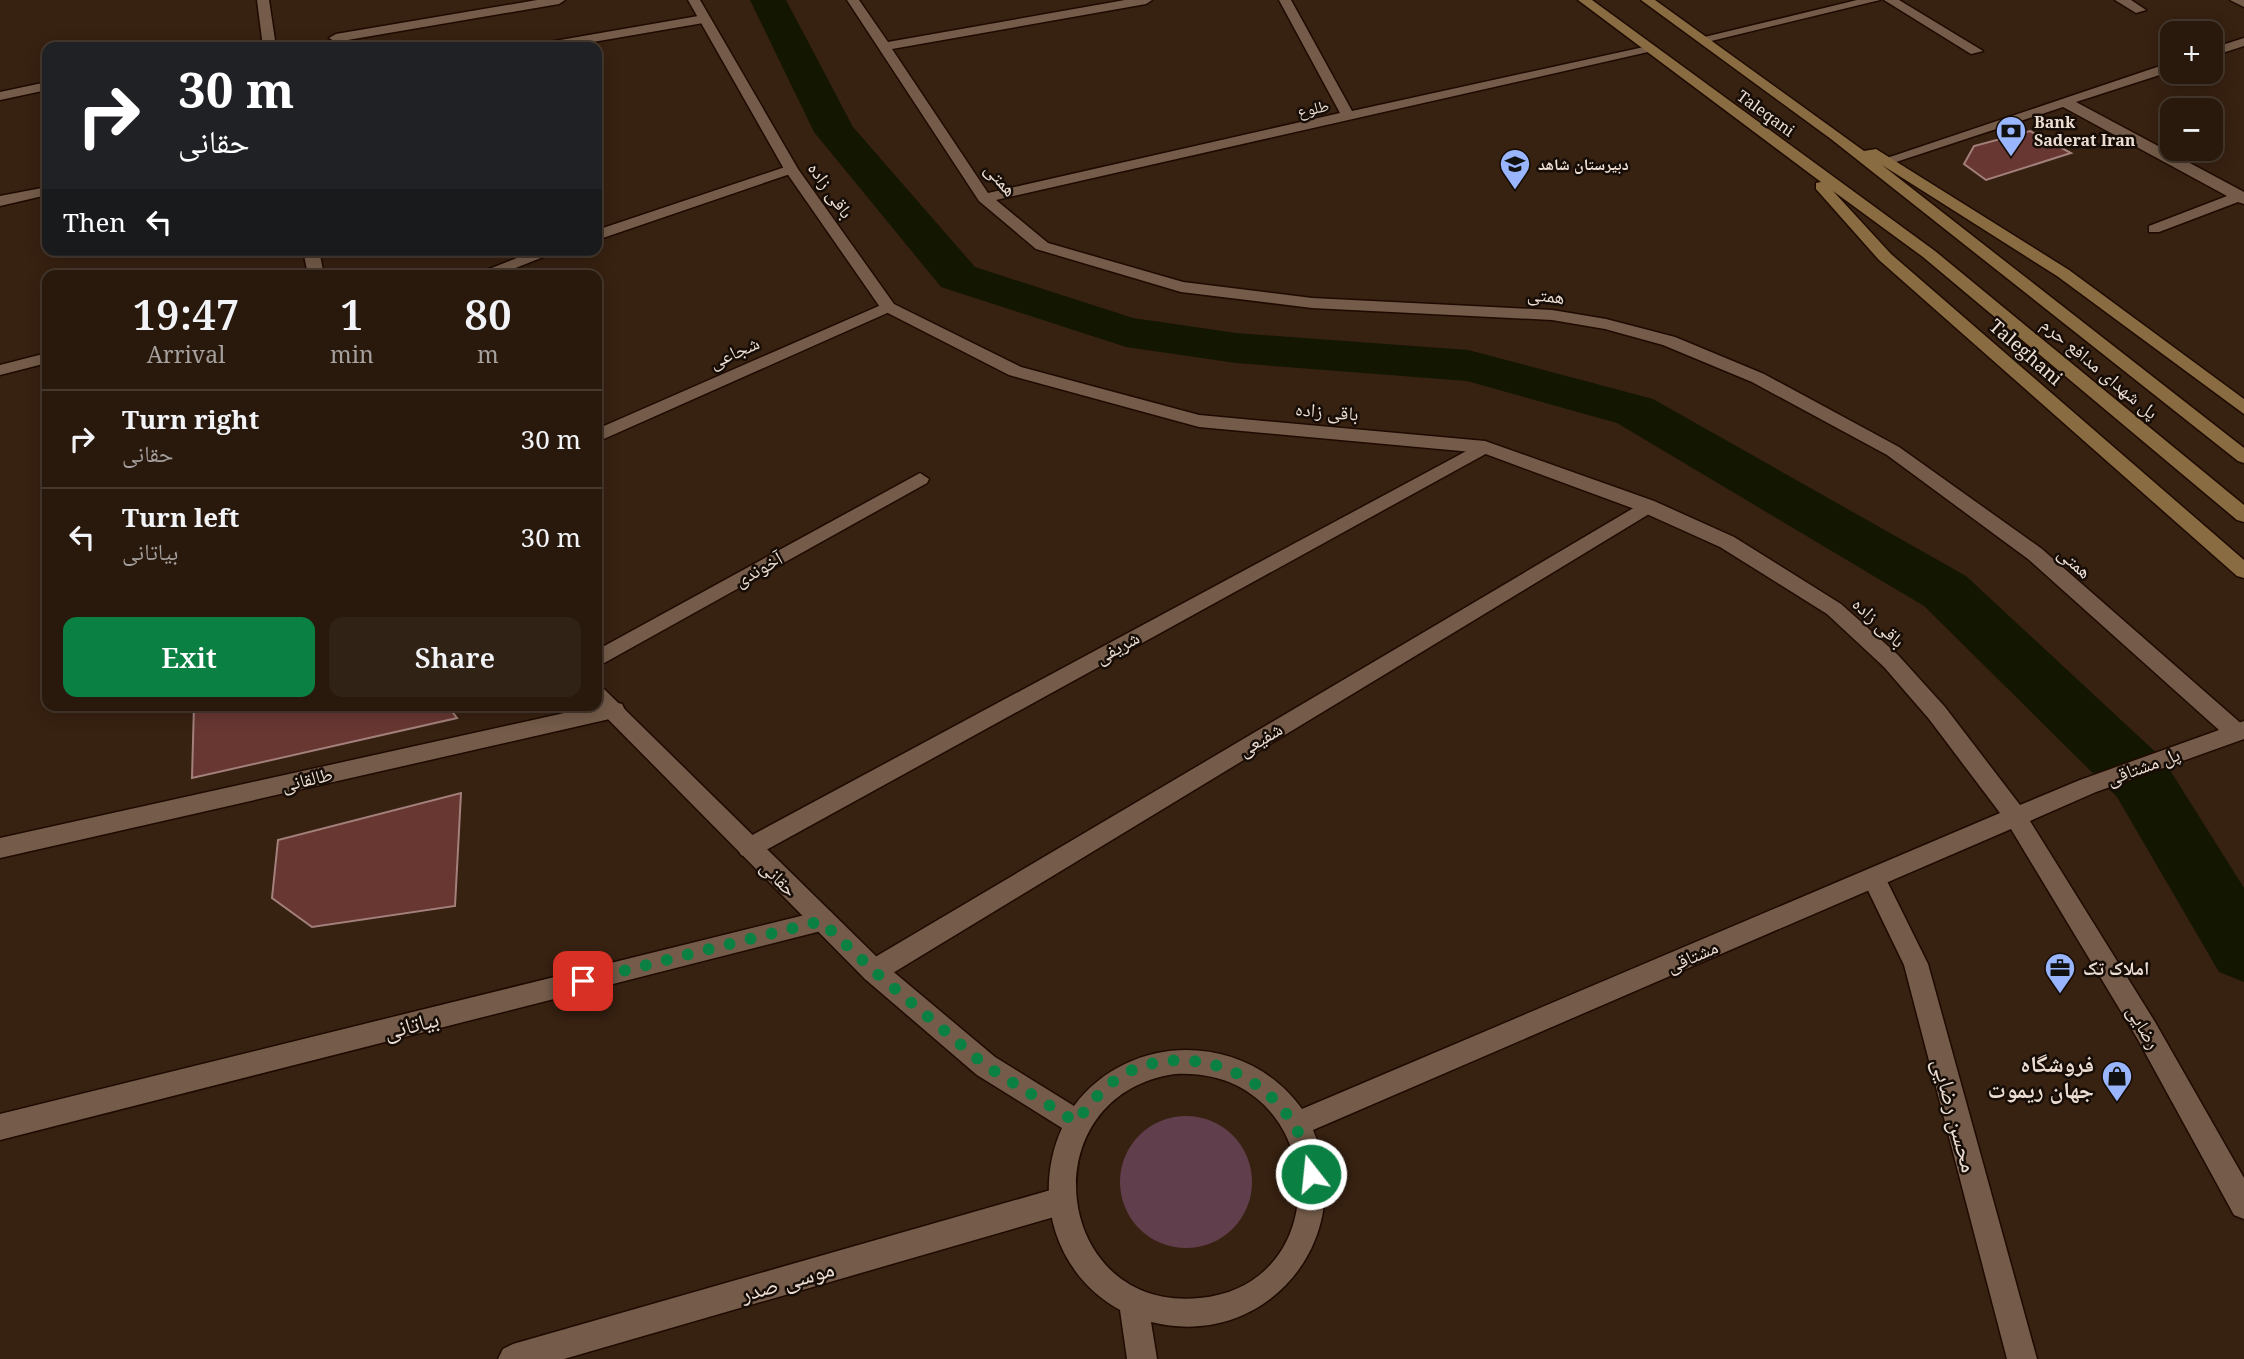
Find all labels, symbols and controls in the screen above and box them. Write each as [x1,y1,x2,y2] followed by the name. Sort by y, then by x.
[2160,21,2223,161] map controls
[2160,21,2223,84] button: +
[178,56,294,122] text: 30 m
[63,70,154,161] icon: right
[1733,85,1799,141] street label: Taleqani
[1295,94,1331,122] street label: طلوع
[2160,98,2223,161] button: −
[2034,111,2136,151] place label: Bank Saderat Iran
[1994,114,2028,158] bank icon: Bank Saderat Iran
[178,119,250,162] text: حقانی
[1498,147,1532,191] school or university icon: دبیرستان شاهد
[1538,153,1629,175] place label: دبیرستان شاهد
[979,156,1023,202] street label: همتی
[802,157,860,223] street label: باقی زاده
[140,203,178,241] icon: left
[63,204,126,240] text: Then
[1526,280,1566,310] street label: همتی
[132,285,239,342] text: 19:47
[340,285,364,342] text: 1
[464,285,512,342] text: 80
[2035,311,2164,426] street label: پل شهدای مدافع حرم
[1984,313,2068,391] street label: Taleghani
[705,329,763,375] street label: شجاعی
[147,338,225,370] text: Arrival
[330,338,374,370] text: min
[477,338,499,370] text: m
[1294,395,1360,427] street label: باقی زاده
[122,401,259,437] text: Turn right
[63,420,101,458] icon: right
[521,421,581,457] text: 30 m
[122,437,173,469] text: حقانی
[122,499,239,535] text: Turn left
[63,518,101,556] icon: left
[521,519,581,555] text: 30 m
[122,535,178,567] text: بیاتانی
[2052,540,2098,584] street label: همتی
[729,545,788,593] street label: آخوندی
[1847,591,1911,653] street label: باقی زاده
[63,617,315,697] button: Exit
[329,617,581,697] button: Share
[1090,624,1144,670] street label: شریفی
[1233,716,1287,762] street label: شفیعی
[2103,741,2183,791] street label: پل مشتاقی
[279,761,335,797] street label: طالقانی
[755,854,803,902] street label: حقانی
[1662,933,1722,979] street label: مشتاقی
[553,951,613,1011] pin
[2043,951,2077,995] office icon: املاک تک
[2083,955,2150,981] place label: املاک تک
[564,962,602,1000] icon: arrive
[2121,1000,2167,1054] street label: رضایی
[380,1002,442,1046] street label: بیاتانی
[1988,1047,2094,1105] place label: فروشگاه جهان ریموت
[1925,1054,1987,1176] street label: محسن رضایی
[2100,1059,2134,1103] shop icon: فروشگاه جهان ریموت
[1274,1137,1348,1211] position arrow
[735,1251,838,1309] street label: موسی صدر

